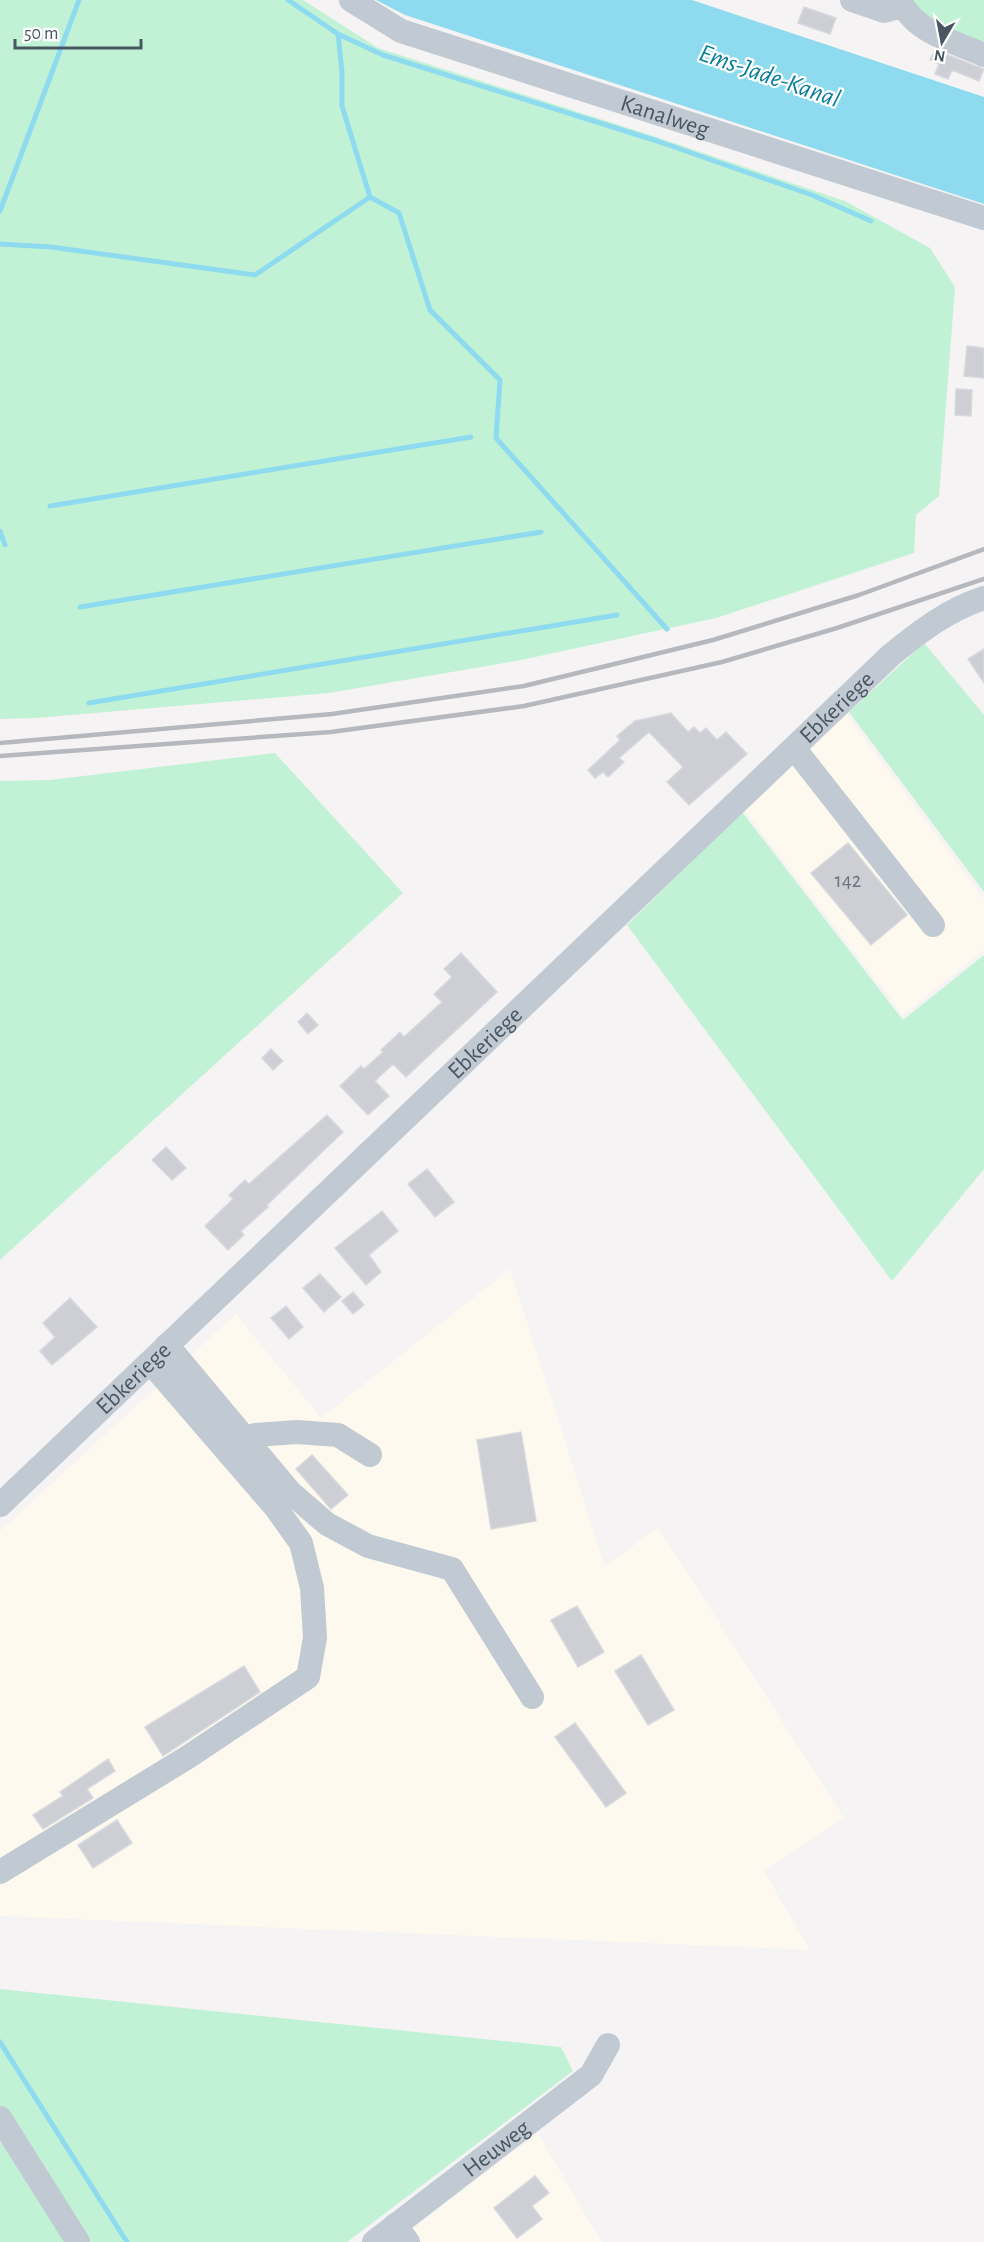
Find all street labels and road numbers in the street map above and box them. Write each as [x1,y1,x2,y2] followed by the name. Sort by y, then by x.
[617,91,712,142] street label: Kanalweg
[795,667,879,748] street label: Ebkeriege
[444,1003,527,1084] street label: Ebkeriege
[92,1338,176,1419] street label: Ebkeriege
[459,2116,535,2182] street label: Heuweg

